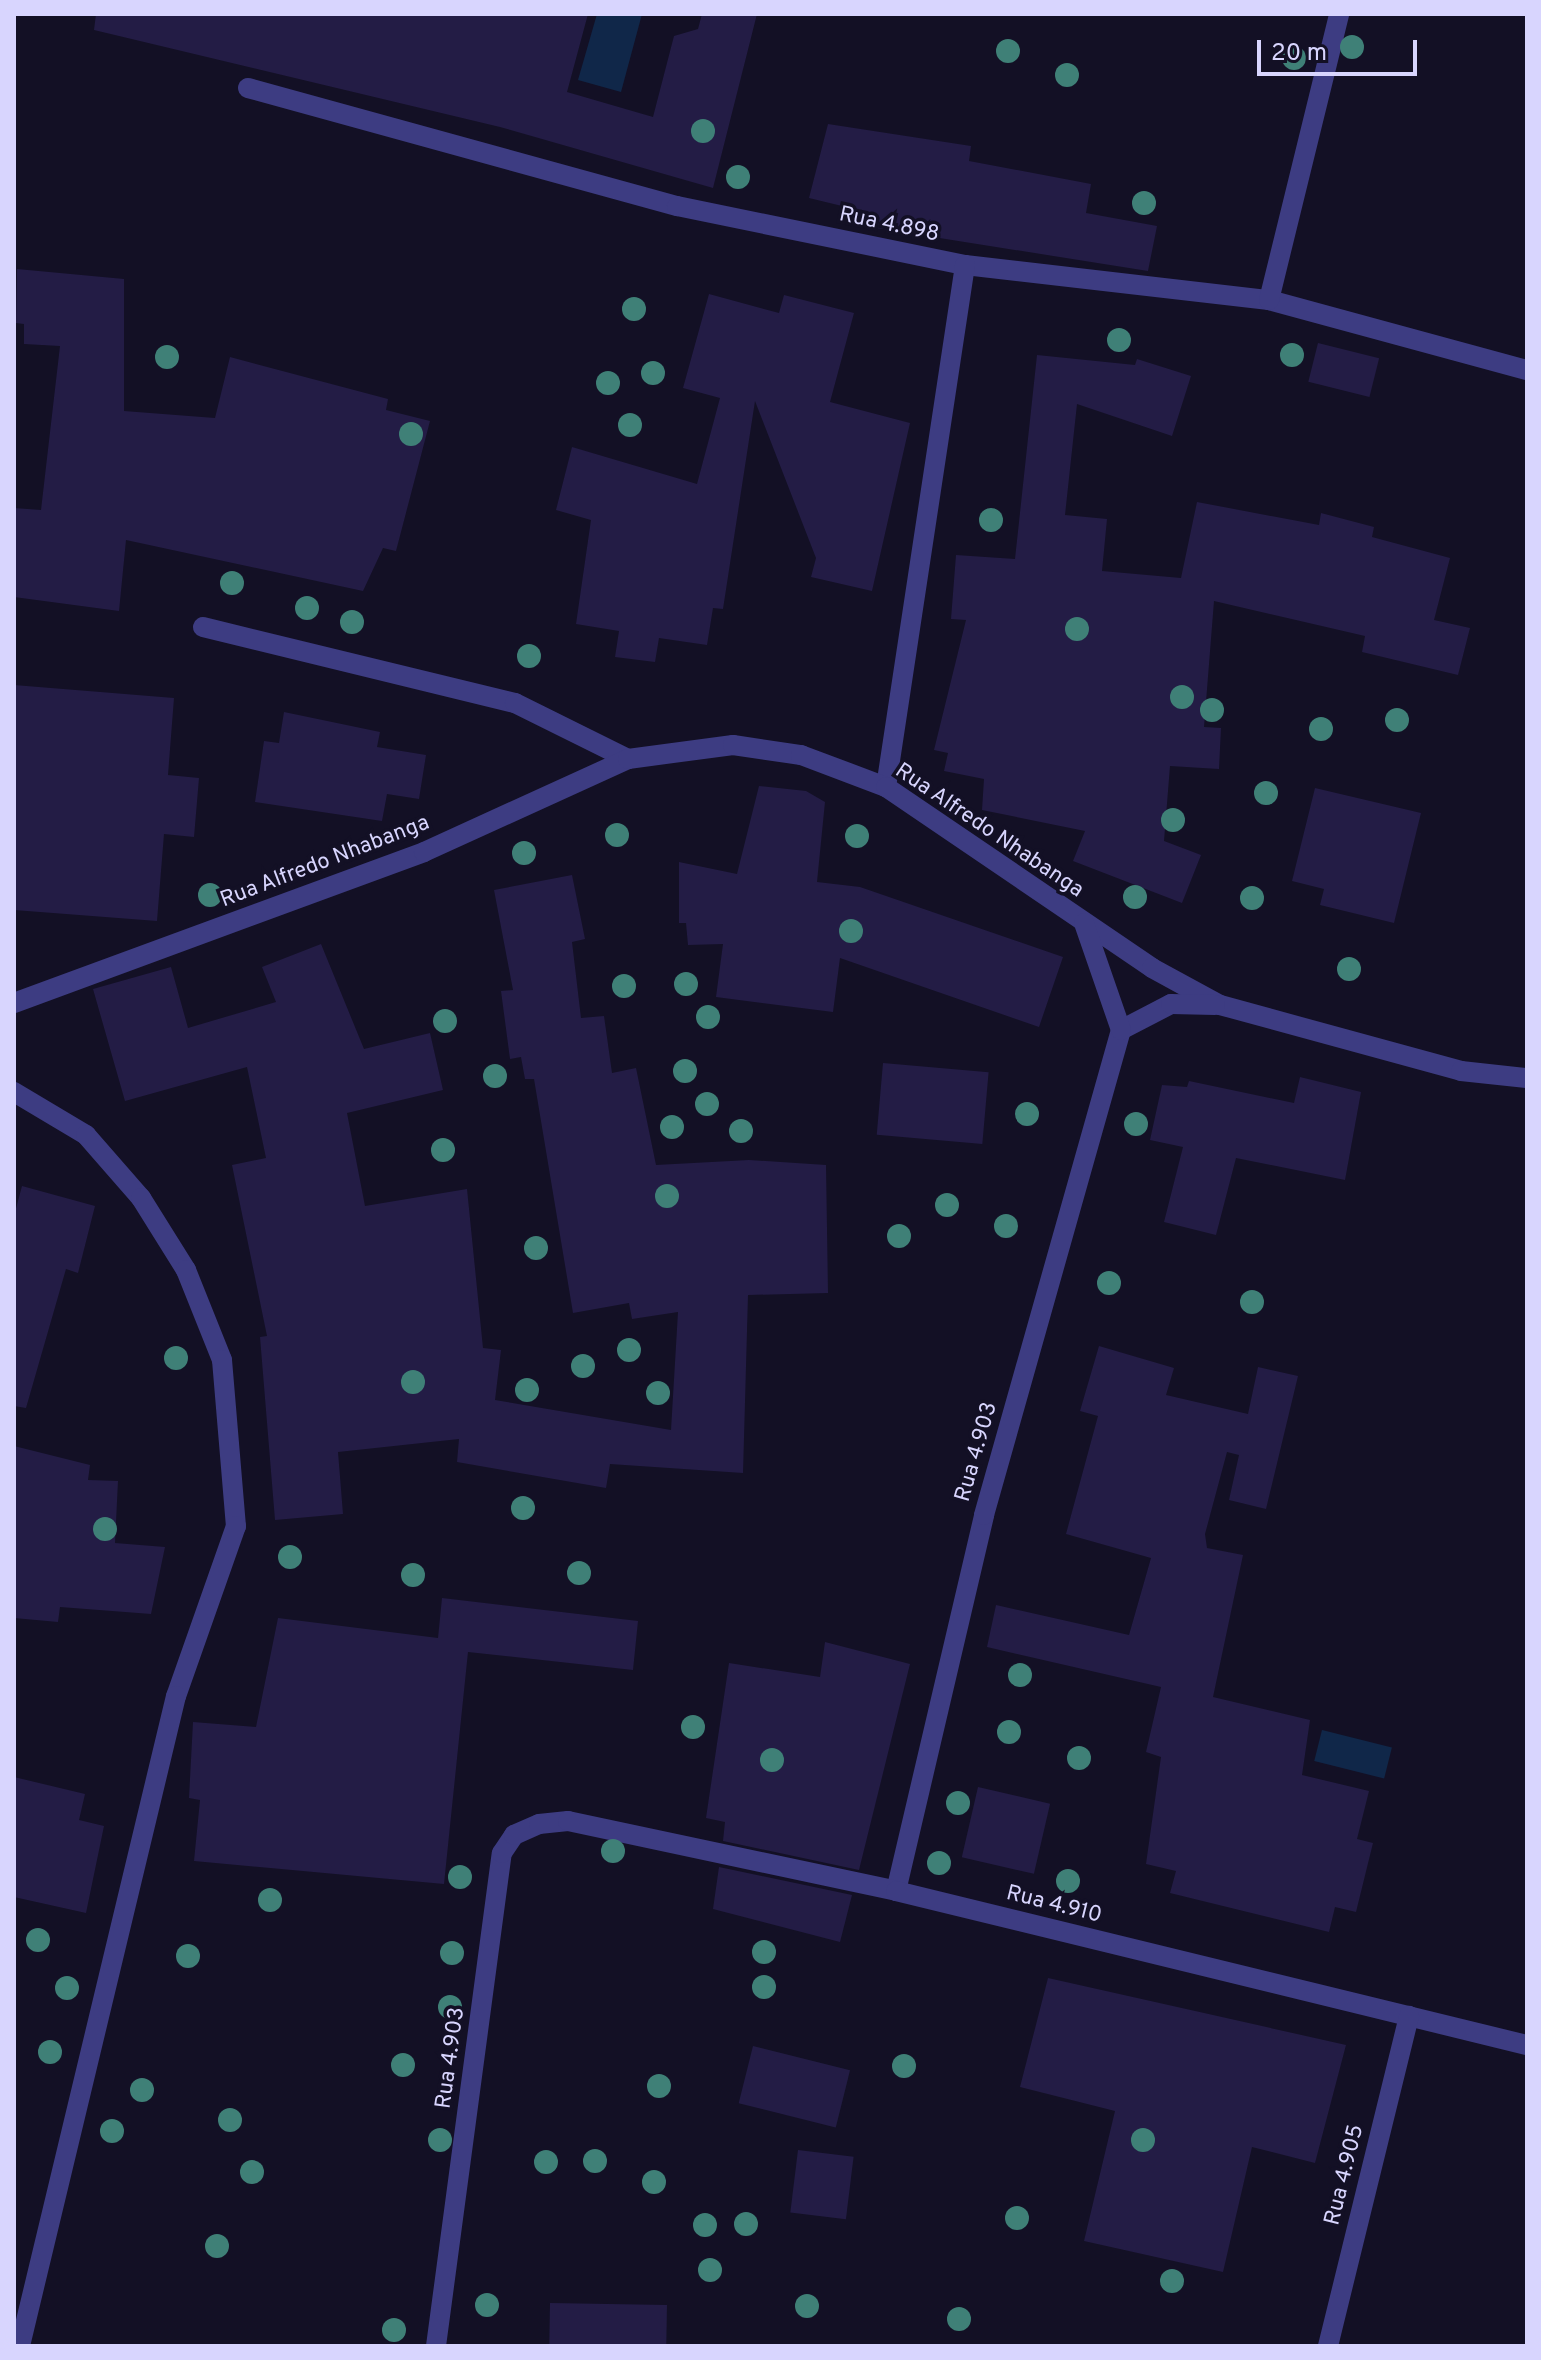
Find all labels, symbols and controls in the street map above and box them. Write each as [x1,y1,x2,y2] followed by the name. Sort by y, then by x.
[1261,24,1421,74] scale bar
[1271,39,1327,69] text: 20 m
[837,202,941,248] street label: Rua 4.898
[889,758,1089,904] street label: Rua Alfredo Nhabanga
[216,810,434,914] street label: Rua Alfredo Nhabanga
[950,1399,1004,1505] street label: Rua 4.903
[1003,1880,1105,1930] street label: Rua 4.910
[431,2005,471,2111] street label: Rua 4.903
[1320,2122,1370,2228] street label: Rua 4.905

